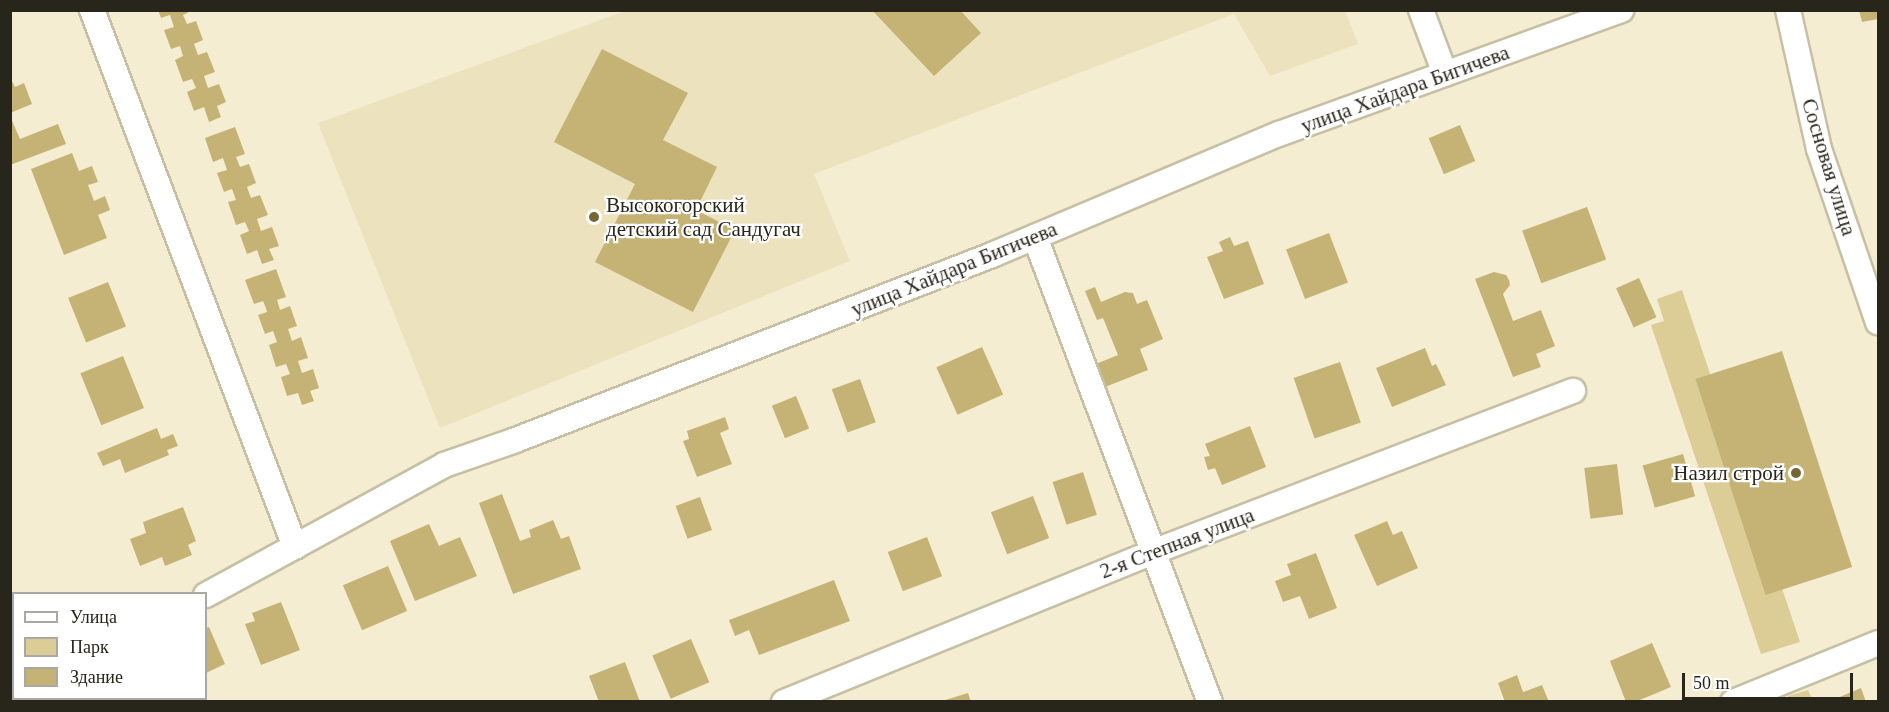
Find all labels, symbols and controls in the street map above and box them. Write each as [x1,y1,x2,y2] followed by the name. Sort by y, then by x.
[1297,40,1513,138] street label: улица Хайдара Бигичева
[1796,96,1862,238] street label: Сосновая улица
[606,192,801,242] place label: Высокогорский детский сад Сандугач
[587,210,601,224] marker: Высокогорский детский сад Сандугач
[847,216,1061,322] street label: улица Хайдара Бигичева
[1673,460,1784,486] place label: Назил строй
[1789,466,1803,480] marker: Назил строй
[1096,502,1258,584] street label: 2-я Степная улица
[12,592,207,700] legend
[70,607,117,627] text: Улица
[70,637,109,657] text: Парк
[1685,661,1856,699] scale bar
[70,667,123,687] text: Здание
[1693,673,1730,693] text: 50 m

